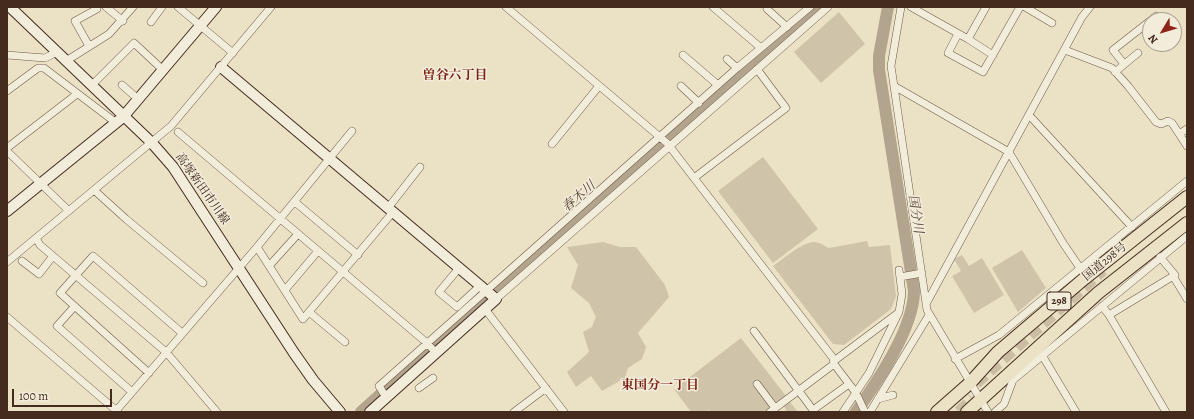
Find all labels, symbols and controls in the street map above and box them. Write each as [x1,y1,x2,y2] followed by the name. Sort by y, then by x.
[1142,12,1182,52] north arrow
[1145,31,1161,47] text: N
[423,68,487,84] district label: 曽谷六丁目
[172,150,232,228] street label: 高塚新田市川線
[559,178,599,216] water label: 春木川
[904,194,926,234] water label: 国分川
[1080,240,1130,284] street label: 国道298号
[1047,292,1071,310] road number: 298
[621,378,699,394] district label: 東国分一丁目
[14,381,114,407] scale bar
[19,388,48,404] text: 100 m

